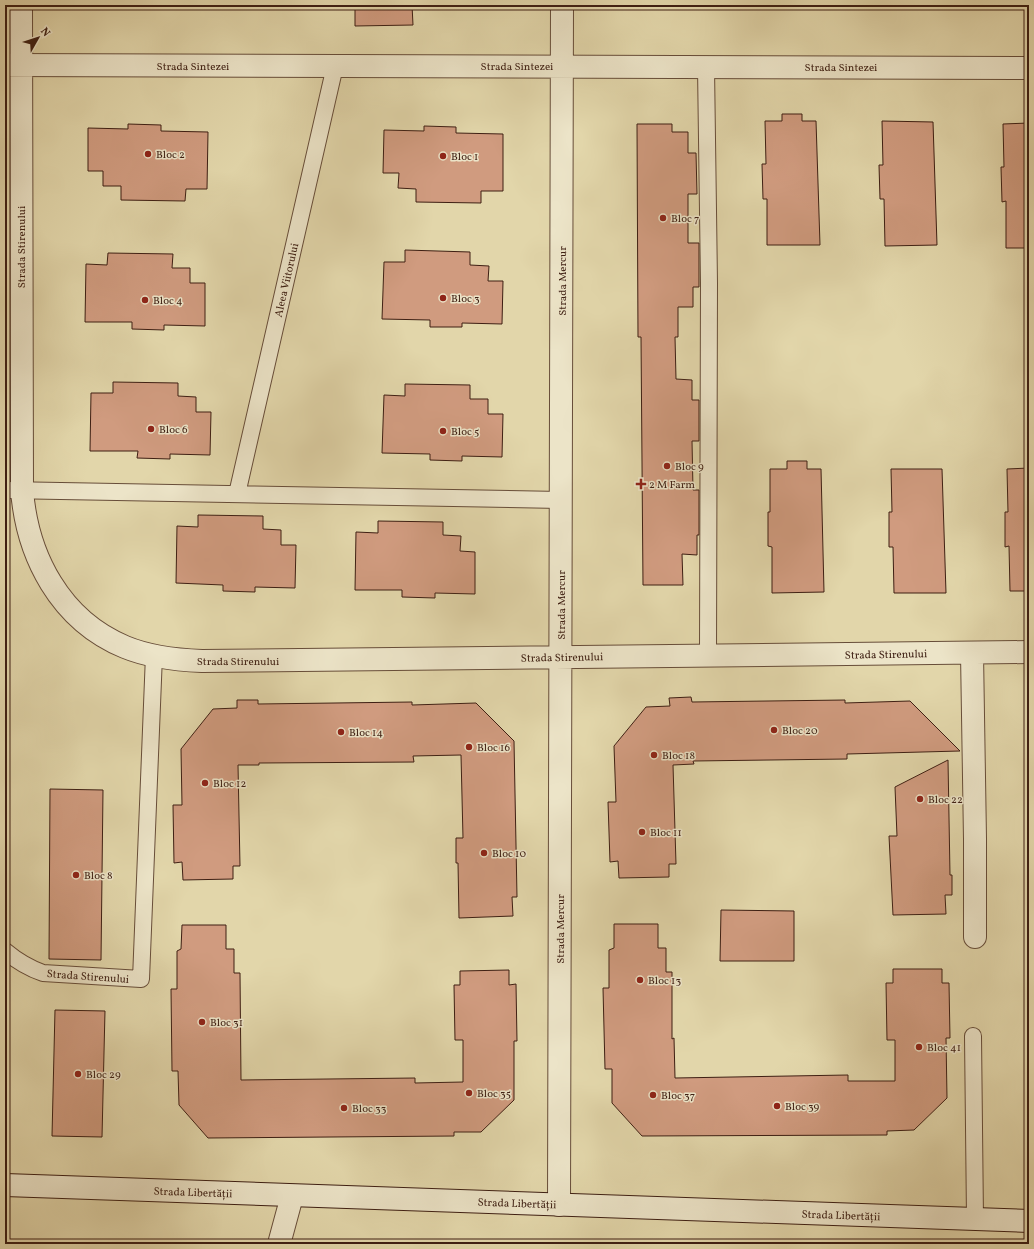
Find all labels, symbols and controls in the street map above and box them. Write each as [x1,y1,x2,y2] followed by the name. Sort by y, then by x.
[18,18,58,58] north arrow
[36,25,53,40] text: N
[157,60,229,75] street label: Strada Sintezei
[481,60,553,75] street label: Strada Sintezei
[805,61,877,76] street label: Strada Sintezei
[156,148,185,163] place label: Bloc 2
[143,149,153,159] marker: Bloc 2
[451,150,478,165] place label: Bloc 1
[438,151,448,161] marker: Bloc 1
[15,206,30,288] street label: Strada Stirenului
[671,212,699,227] place label: Bloc 7
[658,213,668,223] marker: Bloc 7
[272,242,303,319] street label: Aleea Viitorului
[556,246,571,316] street label: Strada Mercur
[451,292,480,307] place label: Bloc 3
[438,293,448,303] marker: Bloc 3
[153,294,183,309] place label: Bloc 4
[140,295,150,305] marker: Bloc 4
[159,423,188,438] place label: Bloc 6
[146,424,156,434] marker: Bloc 6
[451,425,479,440] place label: Bloc 5
[438,426,448,436] marker: Bloc 5
[675,460,704,475] place label: Bloc 9
[662,461,672,471] marker: Bloc 9
[649,478,695,493] place label: 2 M Farm
[636,479,646,489] marker: 2 M Farm
[555,570,570,640] street label: Strada Mercur
[845,647,927,664] street label: Strada Stirenului
[521,650,603,667] street label: Strada Stirenului
[197,655,279,670] street label: Strada Stirenului
[782,724,818,739] place label: Bloc 20
[769,725,779,735] marker: Bloc 20
[349,726,383,741] place label: Bloc 14
[336,727,346,737] marker: Bloc 14
[477,741,510,756] place label: Bloc 16
[464,742,474,752] marker: Bloc 16
[662,749,695,764] place label: Bloc 18
[649,750,659,760] marker: Bloc 18
[213,777,246,792] place label: Bloc 12
[200,778,210,788] marker: Bloc 12
[928,793,963,808] place label: Bloc 22
[915,794,925,804] marker: Bloc 22
[650,826,682,841] place label: Bloc 11
[637,827,647,837] marker: Bloc 11
[492,847,526,862] place label: Bloc 10
[479,848,489,858] marker: Bloc 10
[84,869,113,884] place label: Bloc 8
[71,870,81,880] marker: Bloc 8
[554,894,569,964] street label: Strada Mercur
[46,967,130,988] street label: Strada Stirenului
[648,974,681,989] place label: Bloc 13
[635,975,645,985] marker: Bloc 13
[210,1016,243,1031] place label: Bloc 31
[197,1017,207,1027] marker: Bloc 31
[927,1041,961,1056] place label: Bloc 41
[914,1042,924,1052] marker: Bloc 41
[86,1068,121,1083] place label: Bloc 29
[73,1069,83,1079] marker: Bloc 29
[477,1087,511,1102] place label: Bloc 35
[464,1088,474,1098] marker: Bloc 35
[661,1089,695,1104] place label: Bloc 37
[648,1090,658,1100] marker: Bloc 37
[785,1100,820,1115] place label: Bloc 39
[772,1101,782,1111] marker: Bloc 39
[352,1102,387,1117] place label: Bloc 33
[339,1103,349,1113] marker: Bloc 33
[153,1185,233,1202] street label: Strada Libertății
[477,1196,557,1213] street label: Strada Libertății
[801,1208,881,1225] street label: Strada Libertății

